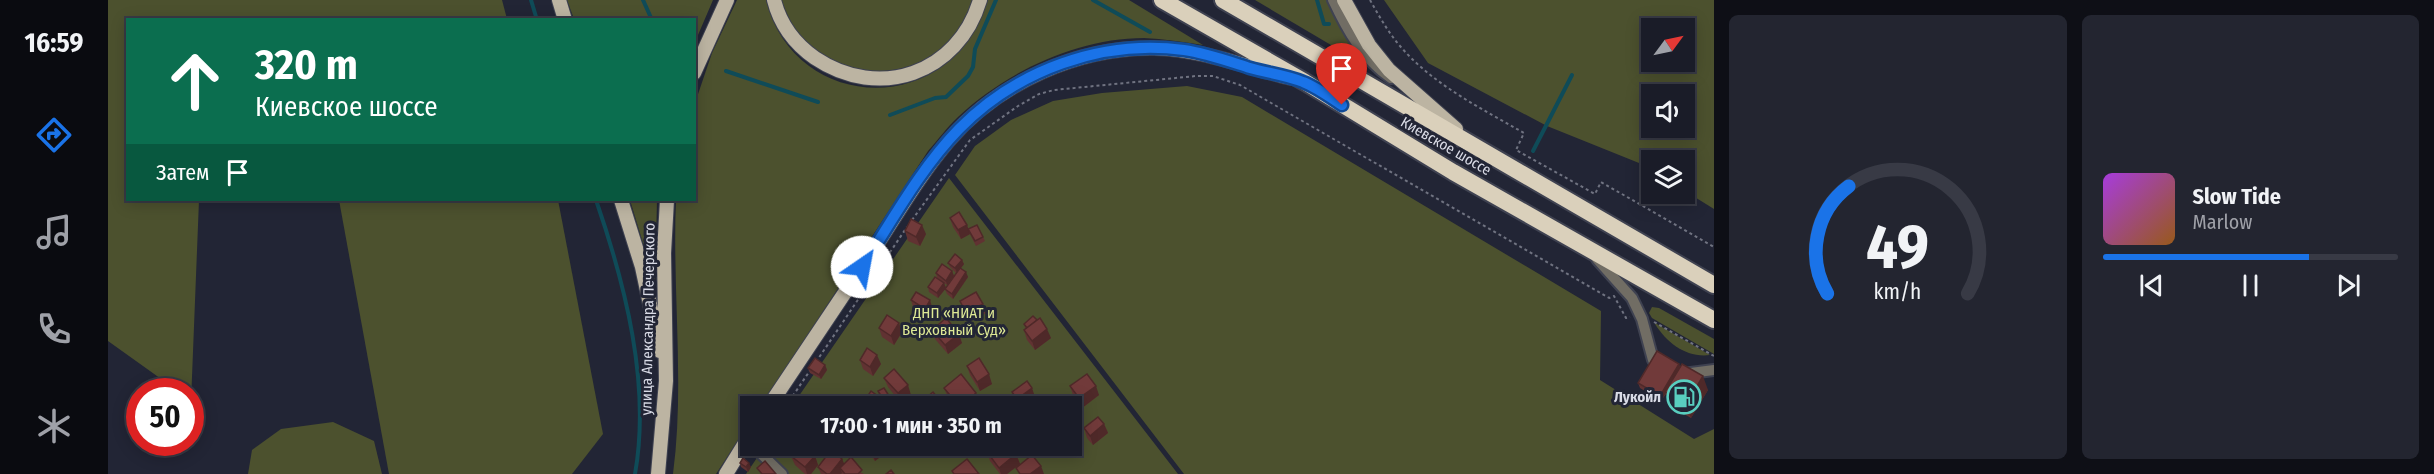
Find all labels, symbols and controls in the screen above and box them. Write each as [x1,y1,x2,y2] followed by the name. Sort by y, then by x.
[1641,18,1695,72] north arrow
[1641,18,1695,204] map controls
[25,27,83,59] text: 16:59
[255,40,358,90] text: 320 m
[156,42,234,120] icon: ahead
[1316,43,1367,105] pin
[1325,52,1358,85] icon: arrive
[1641,84,1695,138] button: sound
[255,91,438,123] text: Киевское шоссе
[1398,113,1494,179] street label: Киевское шоссе
[33,114,75,156] icon: directions
[1641,150,1695,204] button: layers
[221,156,254,189] icon: arrive
[156,159,209,186] text: Затем
[2193,183,2281,210] text: Slow Tide
[1866,210,1929,285] text: 49
[2193,210,2252,234] text: Marlow
[33,211,75,253] icon: music
[637,222,659,415] street label: улица Александра Печерского
[830,235,894,299] position arrow
[2135,269,2168,302] icon: previous
[2234,269,2267,302] icon: pause
[2332,269,2365,302] icon: next
[1874,279,1922,305] text: km/h
[902,304,1006,339] park label: ДНП «НИАТ и Верховный Суд»
[33,308,75,350] icon: phone
[126,378,204,456] speed limit sign: 50
[1666,379,1702,415] fuel station icon: Лукойл
[1614,388,1661,406] place label: Лукойл
[33,405,75,447] icon: climate
[820,412,1002,439] text: 17:00 · 1 мин · 350 m

